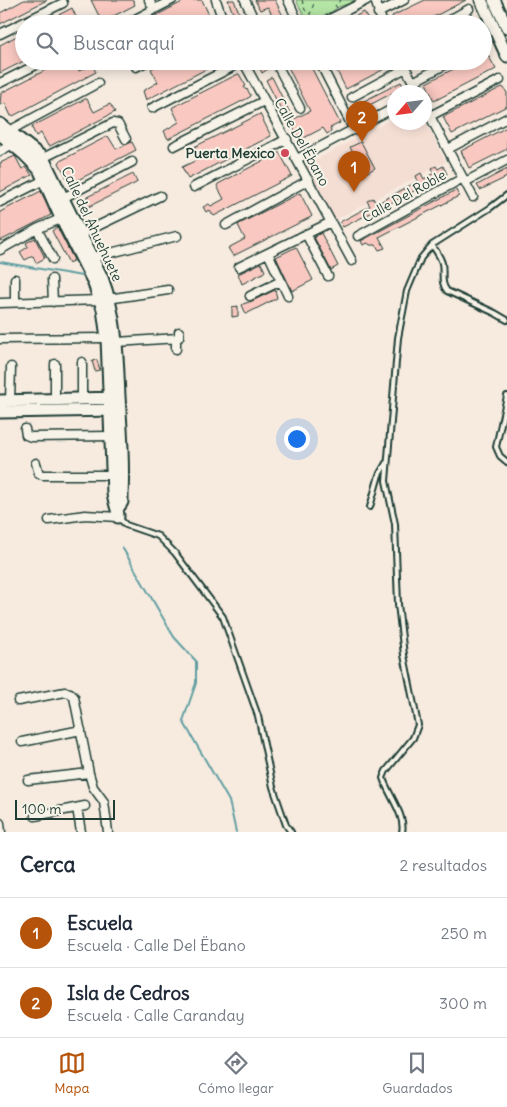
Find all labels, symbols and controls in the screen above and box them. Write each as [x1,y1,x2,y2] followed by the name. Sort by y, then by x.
[15,15,492,70] search box
[33,29,61,57] icon: search
[73,31,174,55] text: Buscar aquí
[387,85,432,130] north arrow
[270,95,334,189] street label: Calle Del Ëbano
[346,101,378,142] pin: 2
[185,144,275,162] place label: Puerta Mexico
[279,147,291,159] marker: Puerta Mexico
[338,151,370,192] pin: 1
[57,164,127,284] street label: Calle del Ahuehuete
[359,166,449,226] street label: Calle Del Roble
[284,426,310,452] your location
[15,797,115,820] scale bar
[22,800,62,818] text: 100 m
[20,851,75,878] text: Cerca
[399,855,487,875] text: 2 resultados
[67,911,133,935] text: Escuela
[33,923,39,943] text: 1
[441,923,487,943] text: 250 m
[67,935,246,955] text: Escuela · Calle Del Ëbano
[67,981,190,1005] text: Isla de Cedros
[32,993,40,1013] text: 2
[439,993,487,1013] text: 300 m
[67,1005,245,1025] text: Escuela · Calle Caranday
[54,1049,89,1097] tab: Mapa
[198,1049,274,1097] tab: Cómo llegar
[382,1049,453,1097] tab: Guardados

